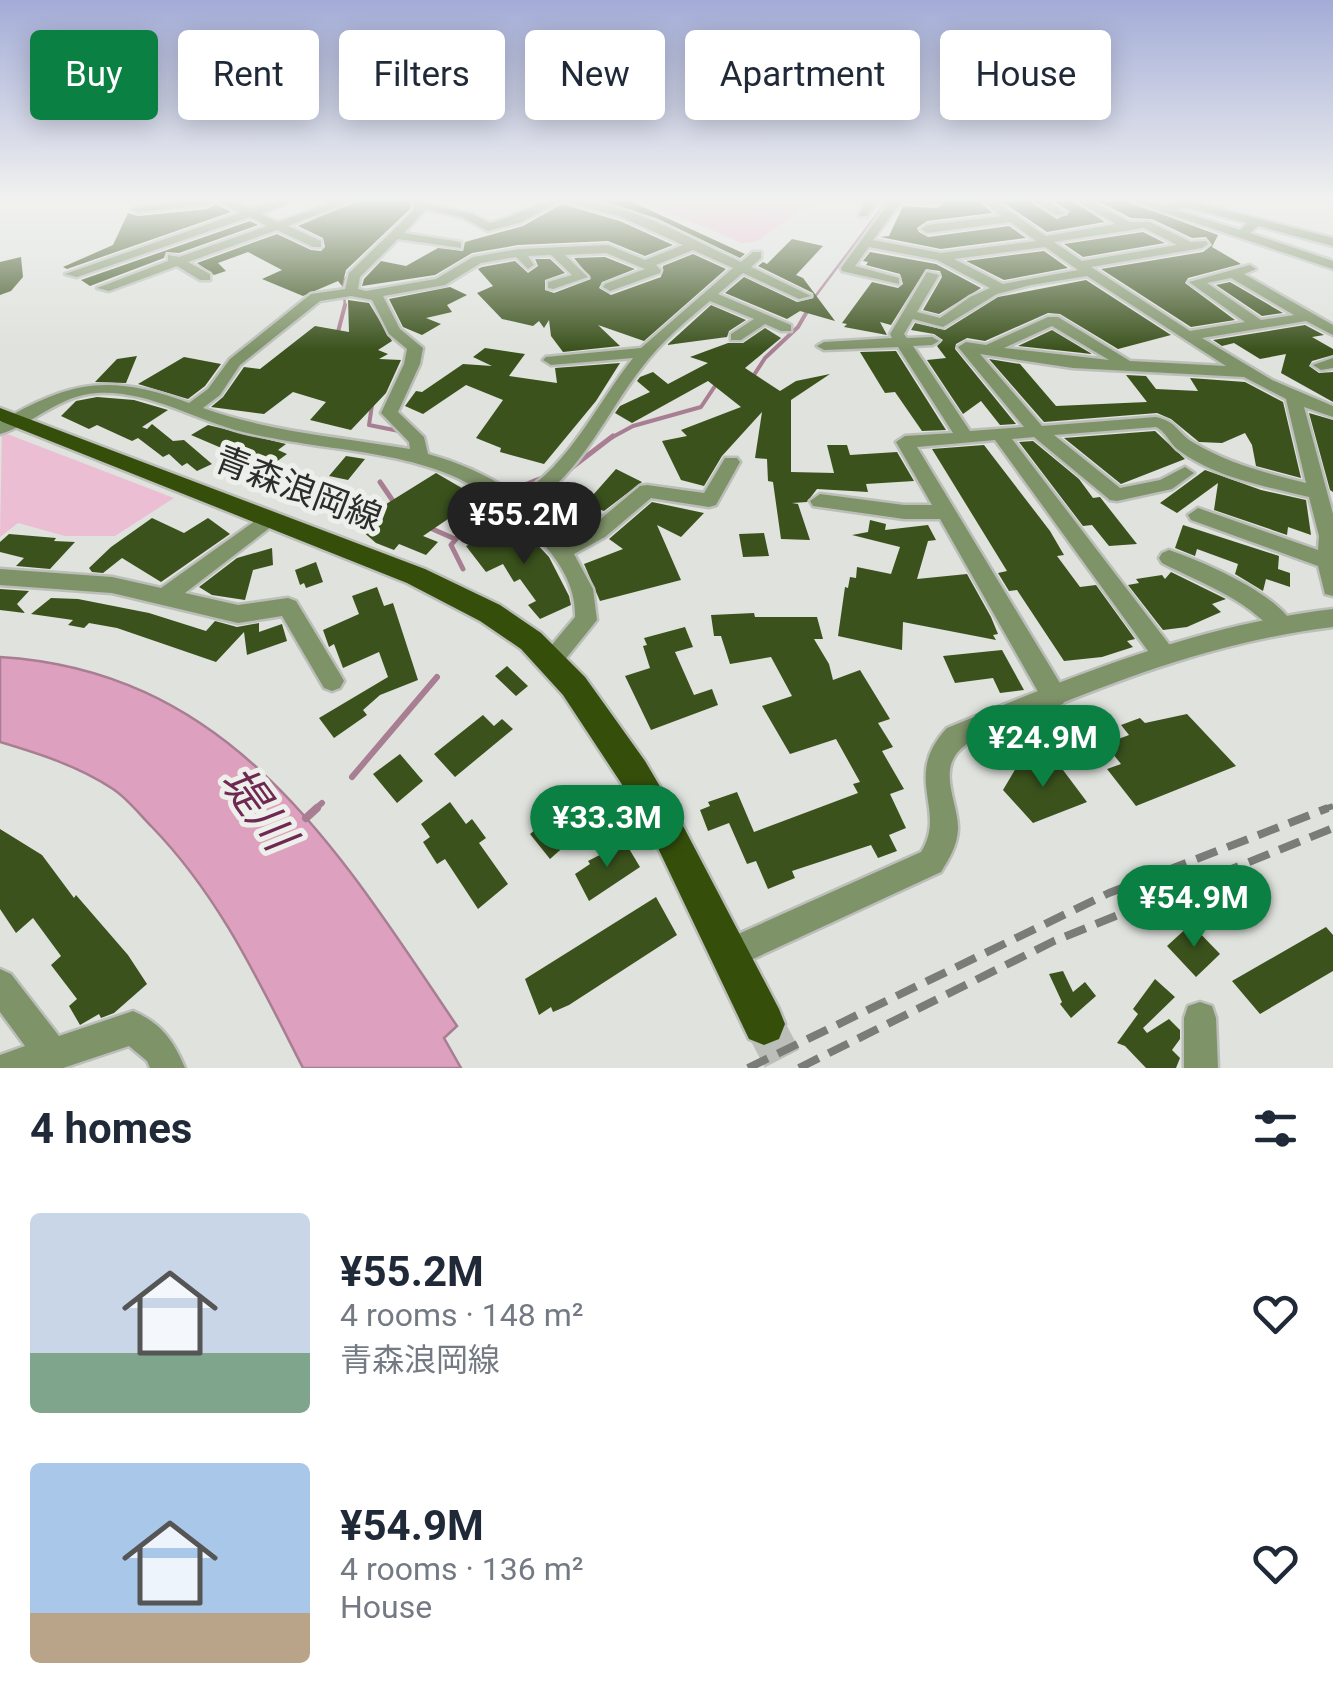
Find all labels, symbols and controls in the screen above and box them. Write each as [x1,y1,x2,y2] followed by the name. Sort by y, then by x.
[30,30,158,120] chip: Buy
[178,30,319,120] chip: Rent
[339,30,505,120] chip: Filters
[525,30,665,120] chip: New
[685,30,920,120] chip: Apartment
[940,30,1111,120] chip: House
[209,439,387,539] street label: 青森浪岡線
[443,482,605,567] pin: ¥55.2M
[469,495,579,533] text: ¥55.2M
[962,705,1124,790] pin: ¥24.9M
[988,718,1098,756] text: ¥24.9M
[210,756,308,863] water label: 堤川
[526,785,688,870] pin: ¥33.3M
[552,798,662,836] text: ¥33.3M
[1113,865,1275,950] pin: ¥54.9M
[1139,878,1249,916] text: ¥54.9M
[1248,1101,1303,1156] icon: filters
[30,1104,192,1153] text: 4 homes
[340,1247,484,1296] text: ¥55.2M
[110,1253,230,1373] icon: home
[1248,1286,1303,1341] icon: heart
[340,1296,583,1334] text: 4 rooms · 148 m²
[340,1341,500,1379] text: 青森浪岡線
[340,1501,484,1550] text: ¥54.9M
[110,1503,230,1623] icon: home
[1248,1536,1303,1591] icon: heart
[340,1550,583,1588] text: 4 rooms · 136 m²
[340,1588,432,1626] text: House

